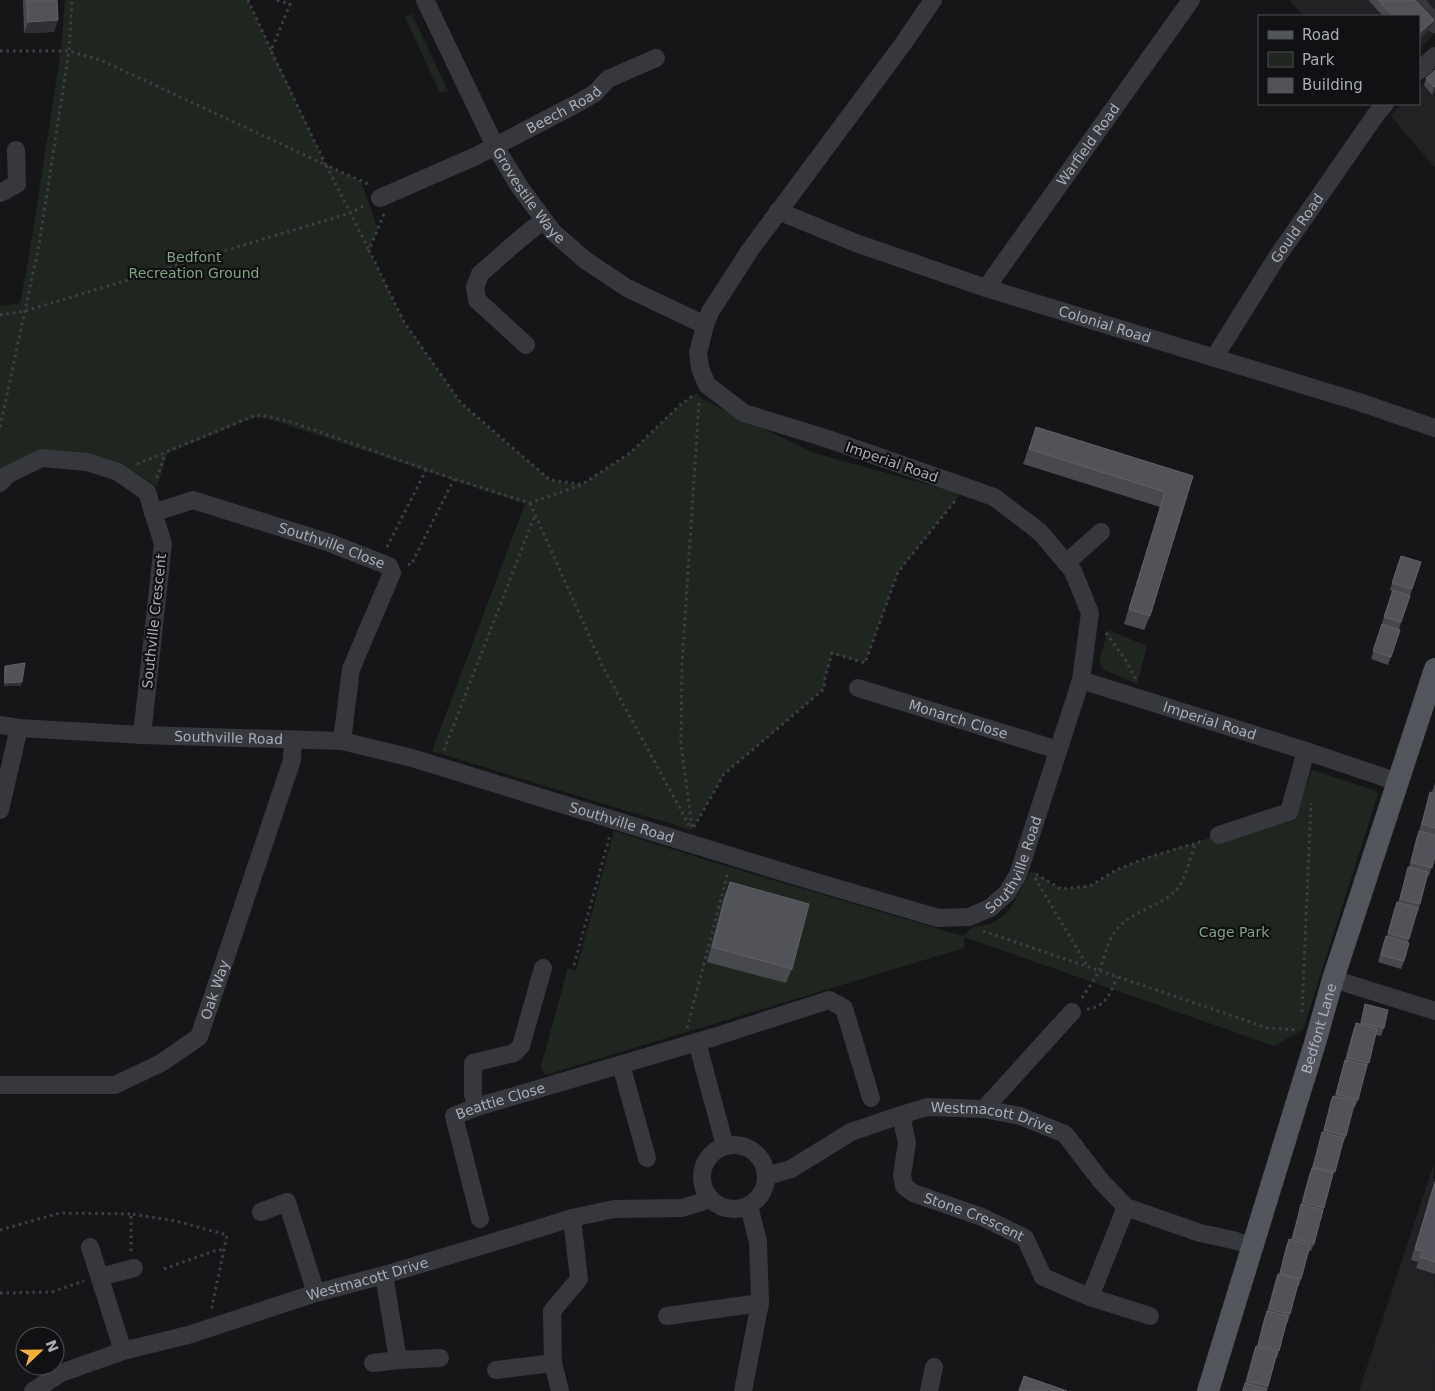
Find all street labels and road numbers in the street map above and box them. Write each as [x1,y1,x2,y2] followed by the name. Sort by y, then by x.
[524,83,605,137] street label: Beech Road
[1053,100,1123,189] street label: Warfield Road
[490,145,568,247] street label: Grovestile Waye
[1267,191,1327,266] street label: Gould Road
[1057,303,1153,346] street label: Colonial Road
[844,439,940,485] street label: Imperial Road
[276,519,387,572] street label: Southville Close
[139,552,169,689] street label: Southville Crescent
[907,696,1010,742] street label: Monarch Close
[1161,698,1258,743] street label: Imperial Road
[174,728,283,747] street label: Southville Road
[567,799,676,846] street label: Southville Road
[982,814,1045,916] street label: Southville Road
[197,958,232,1022] street label: Oak Way
[1298,982,1339,1076] street label: Bedfont Lane
[453,1079,547,1123] street label: Beattie Close
[930,1099,1056,1137] street label: Westmacott Drive
[922,1189,1027,1244] street label: Stone Crescent
[304,1254,430,1304] street label: Westmacott Drive

